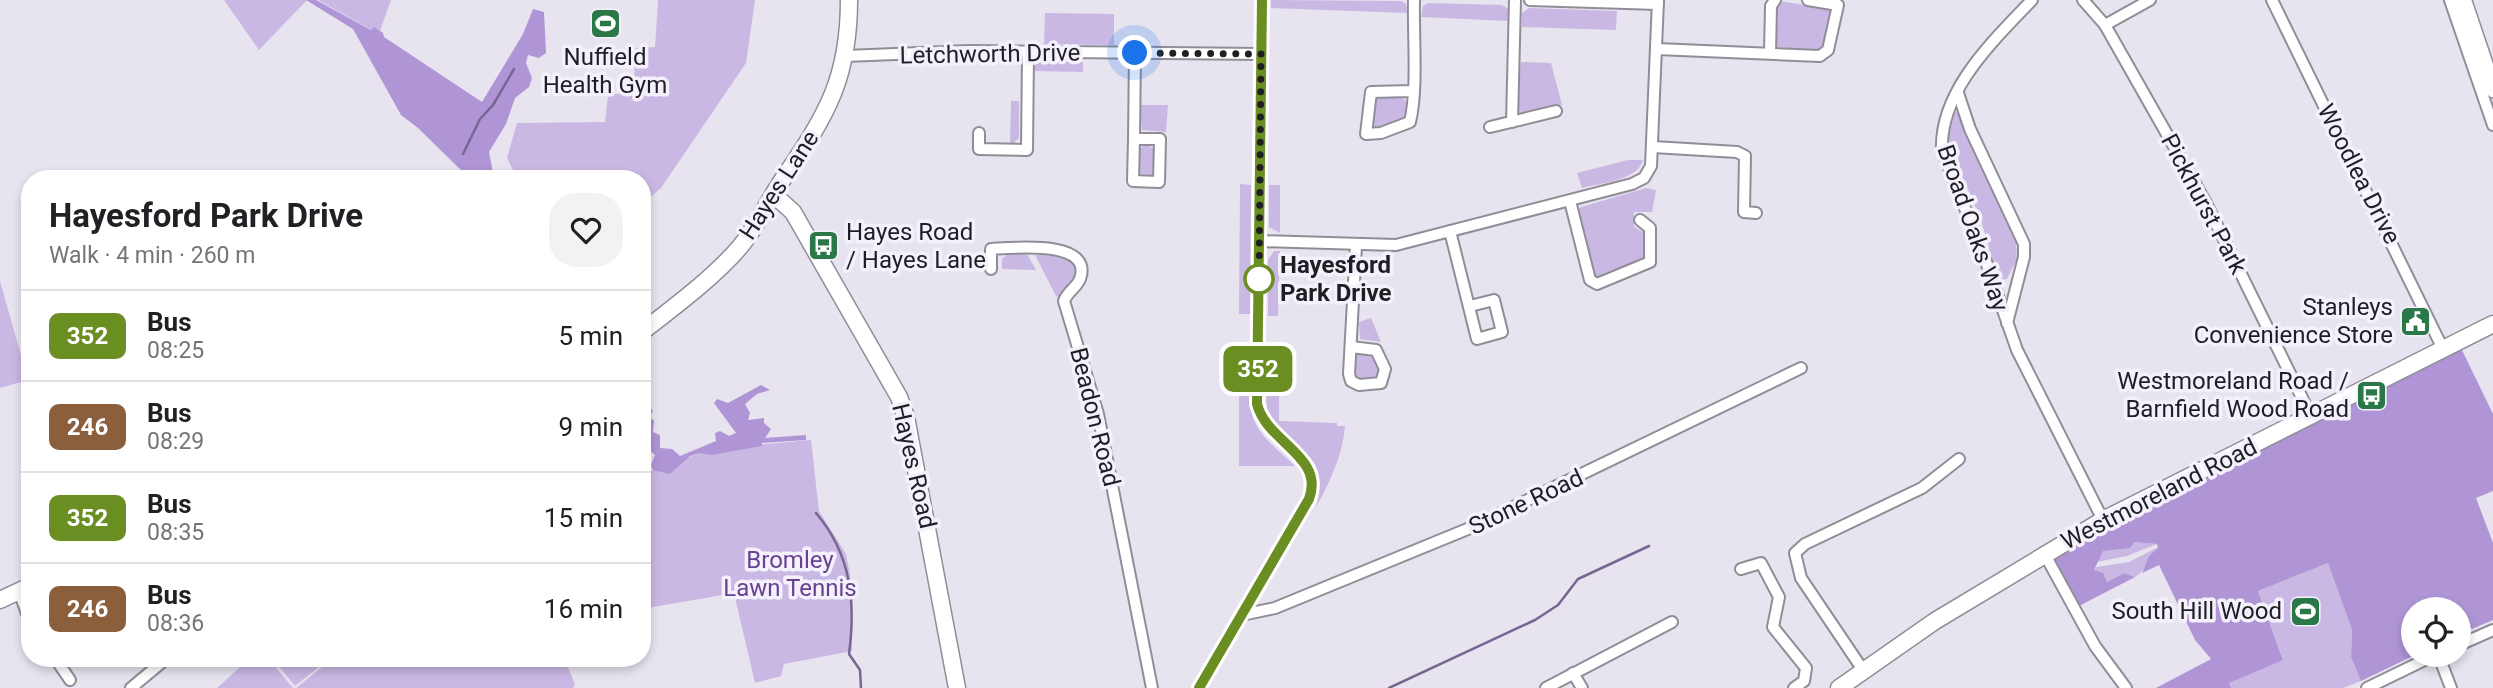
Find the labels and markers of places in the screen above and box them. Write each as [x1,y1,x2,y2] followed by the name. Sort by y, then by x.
[588,6,622,40] sports icon: Nuffield Health Gym
[543,43,667,99] place label: Nuffield Health Gym
[846,218,986,274] place label: Hayes Road / Hayes Lane
[806,229,840,263] bus stop icon: Hayes Road / Hayes Lane
[1280,251,1391,307] place label: Hayesford Park Drive
[1244,264,1274,294] marker: Hayesford Park Drive
[2194,293,2393,349] place label: Stanleys Convenience Store
[2399,304,2433,338] public building icon: Stanleys Convenience Store
[2117,367,2349,423] place label: Westmoreland Road / Barnfield Wood Road
[2355,378,2389,412] bus stop icon: Westmoreland Road / Barnfield Wood Road
[2288,594,2322,628] sports icon: South Hill Wood
[2111,597,2282,625] place label: South Hill Wood

